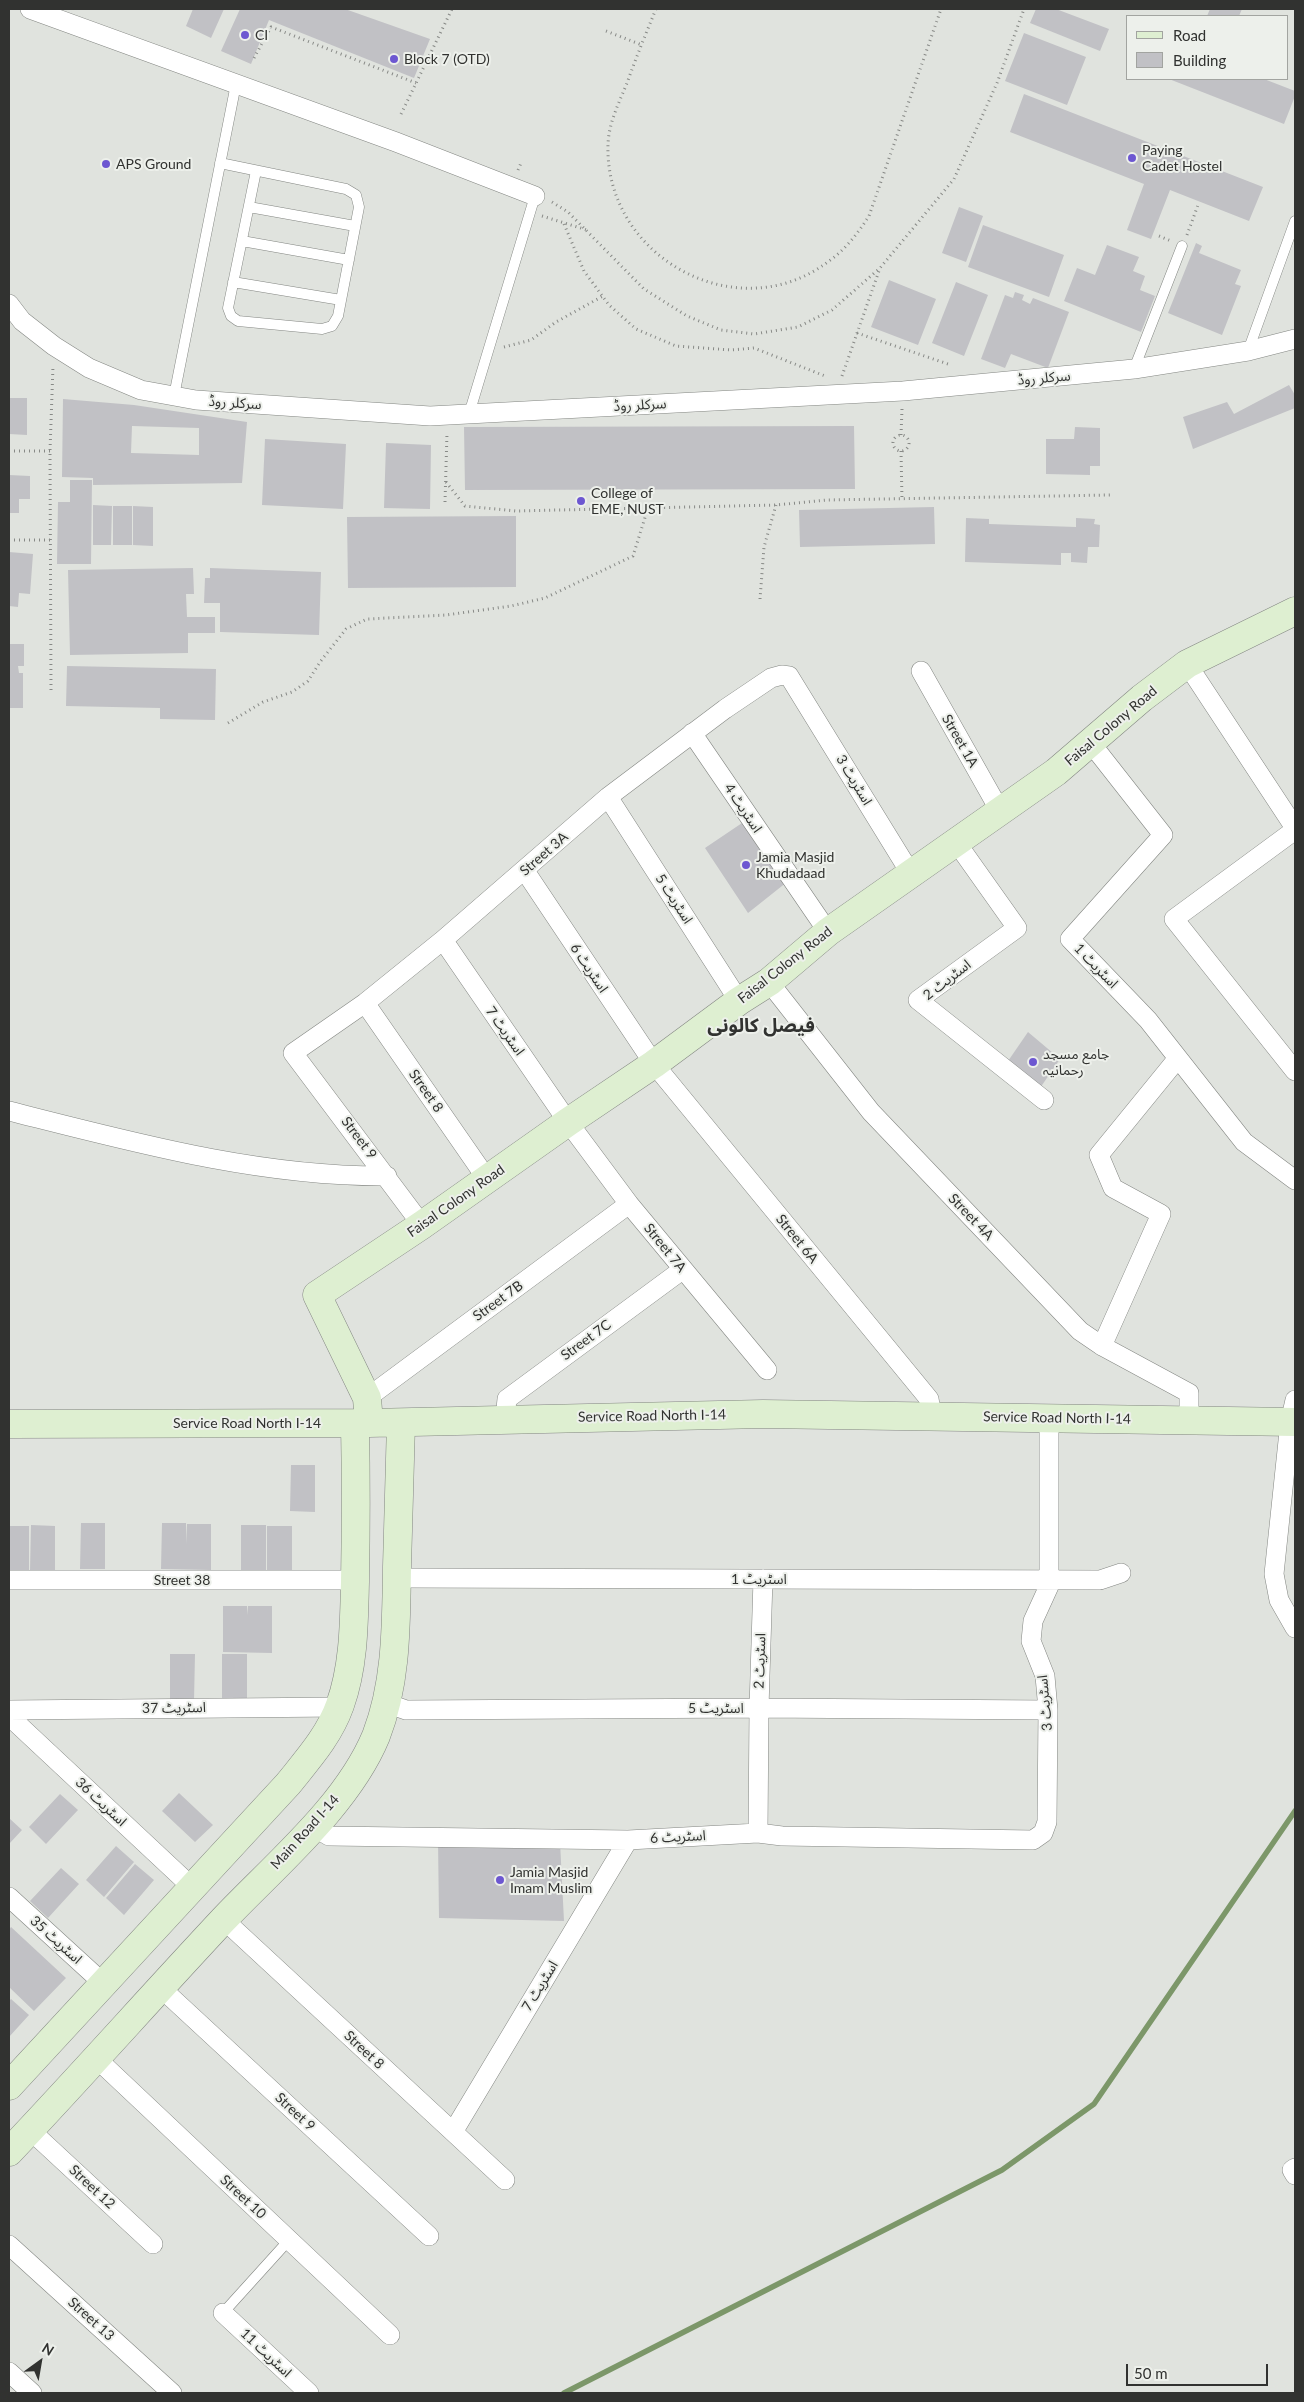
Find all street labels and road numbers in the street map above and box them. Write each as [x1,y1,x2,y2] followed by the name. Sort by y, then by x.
[1017,367,1071,389] street label: سرکلر روڈ
[208,393,262,413] street label: سرکلر روڈ
[613,395,667,415] street label: سرکلر روڈ
[1062,683,1160,769] street label: Faisal Colony Road
[938,712,982,770] street label: Street 1A
[832,752,876,808] street label: اسٹریٹ 3
[720,780,766,836] street label: اسٹریٹ 4
[517,829,571,879] street label: Street 3A
[652,871,696,927] street label: اسٹریٹ 5
[735,923,835,1007] street label: Faisal Colony Road
[566,940,612,996] street label: اسٹریٹ 6
[1071,940,1121,992] street label: اسٹریٹ 1
[920,956,974,1004] street label: اسٹریٹ 2
[482,1003,528,1059] street label: اسٹریٹ 7
[405,1066,447,1116] street label: Street 8
[338,1114,380,1162] street label: Street 9
[404,1161,508,1241] street label: Faisal Colony Road
[945,1190,997,1244] street label: Street 4A
[772,1211,822,1267] street label: Street 6A
[640,1220,690,1276] street label: Street 7A
[470,1277,526,1325] street label: Street 7B
[558,1316,614,1364] street label: Street 7C
[578,1406,726,1426] street label: Service Road North I-14
[983,1408,1131,1428] street label: Service Road North I-14
[173,1415,321,1431] street label: Service Road North I-14
[731,1571,787,1587] street label: اسٹریٹ 1
[154,1572,210,1588] street label: Street 38
[751,1633,769,1689] street label: اسٹریٹ 2
[1034,1674,1056,1732] street label: اسٹریٹ 3
[142,1699,206,1717] street label: اسٹریٹ 37
[688,1700,744,1716] street label: اسٹریٹ 5
[72,1774,130,1830] street label: اسٹریٹ 36
[267,1791,343,1873] street label: Main Road I-14
[650,1827,706,1847] street label: اسٹریٹ 6
[27,1912,85,1968] street label: اسٹریٹ 35
[518,1958,562,2014] street label: اسٹریٹ 7
[341,2027,387,2073] street label: Street 8
[272,2089,318,2135] street label: Street 9
[66,2162,118,2212] street label: Street 12
[217,2172,269,2222] street label: Street 10
[64,2294,118,2344] street label: Street 13
[237,2325,295,2381] street label: اسٹریٹ 11

